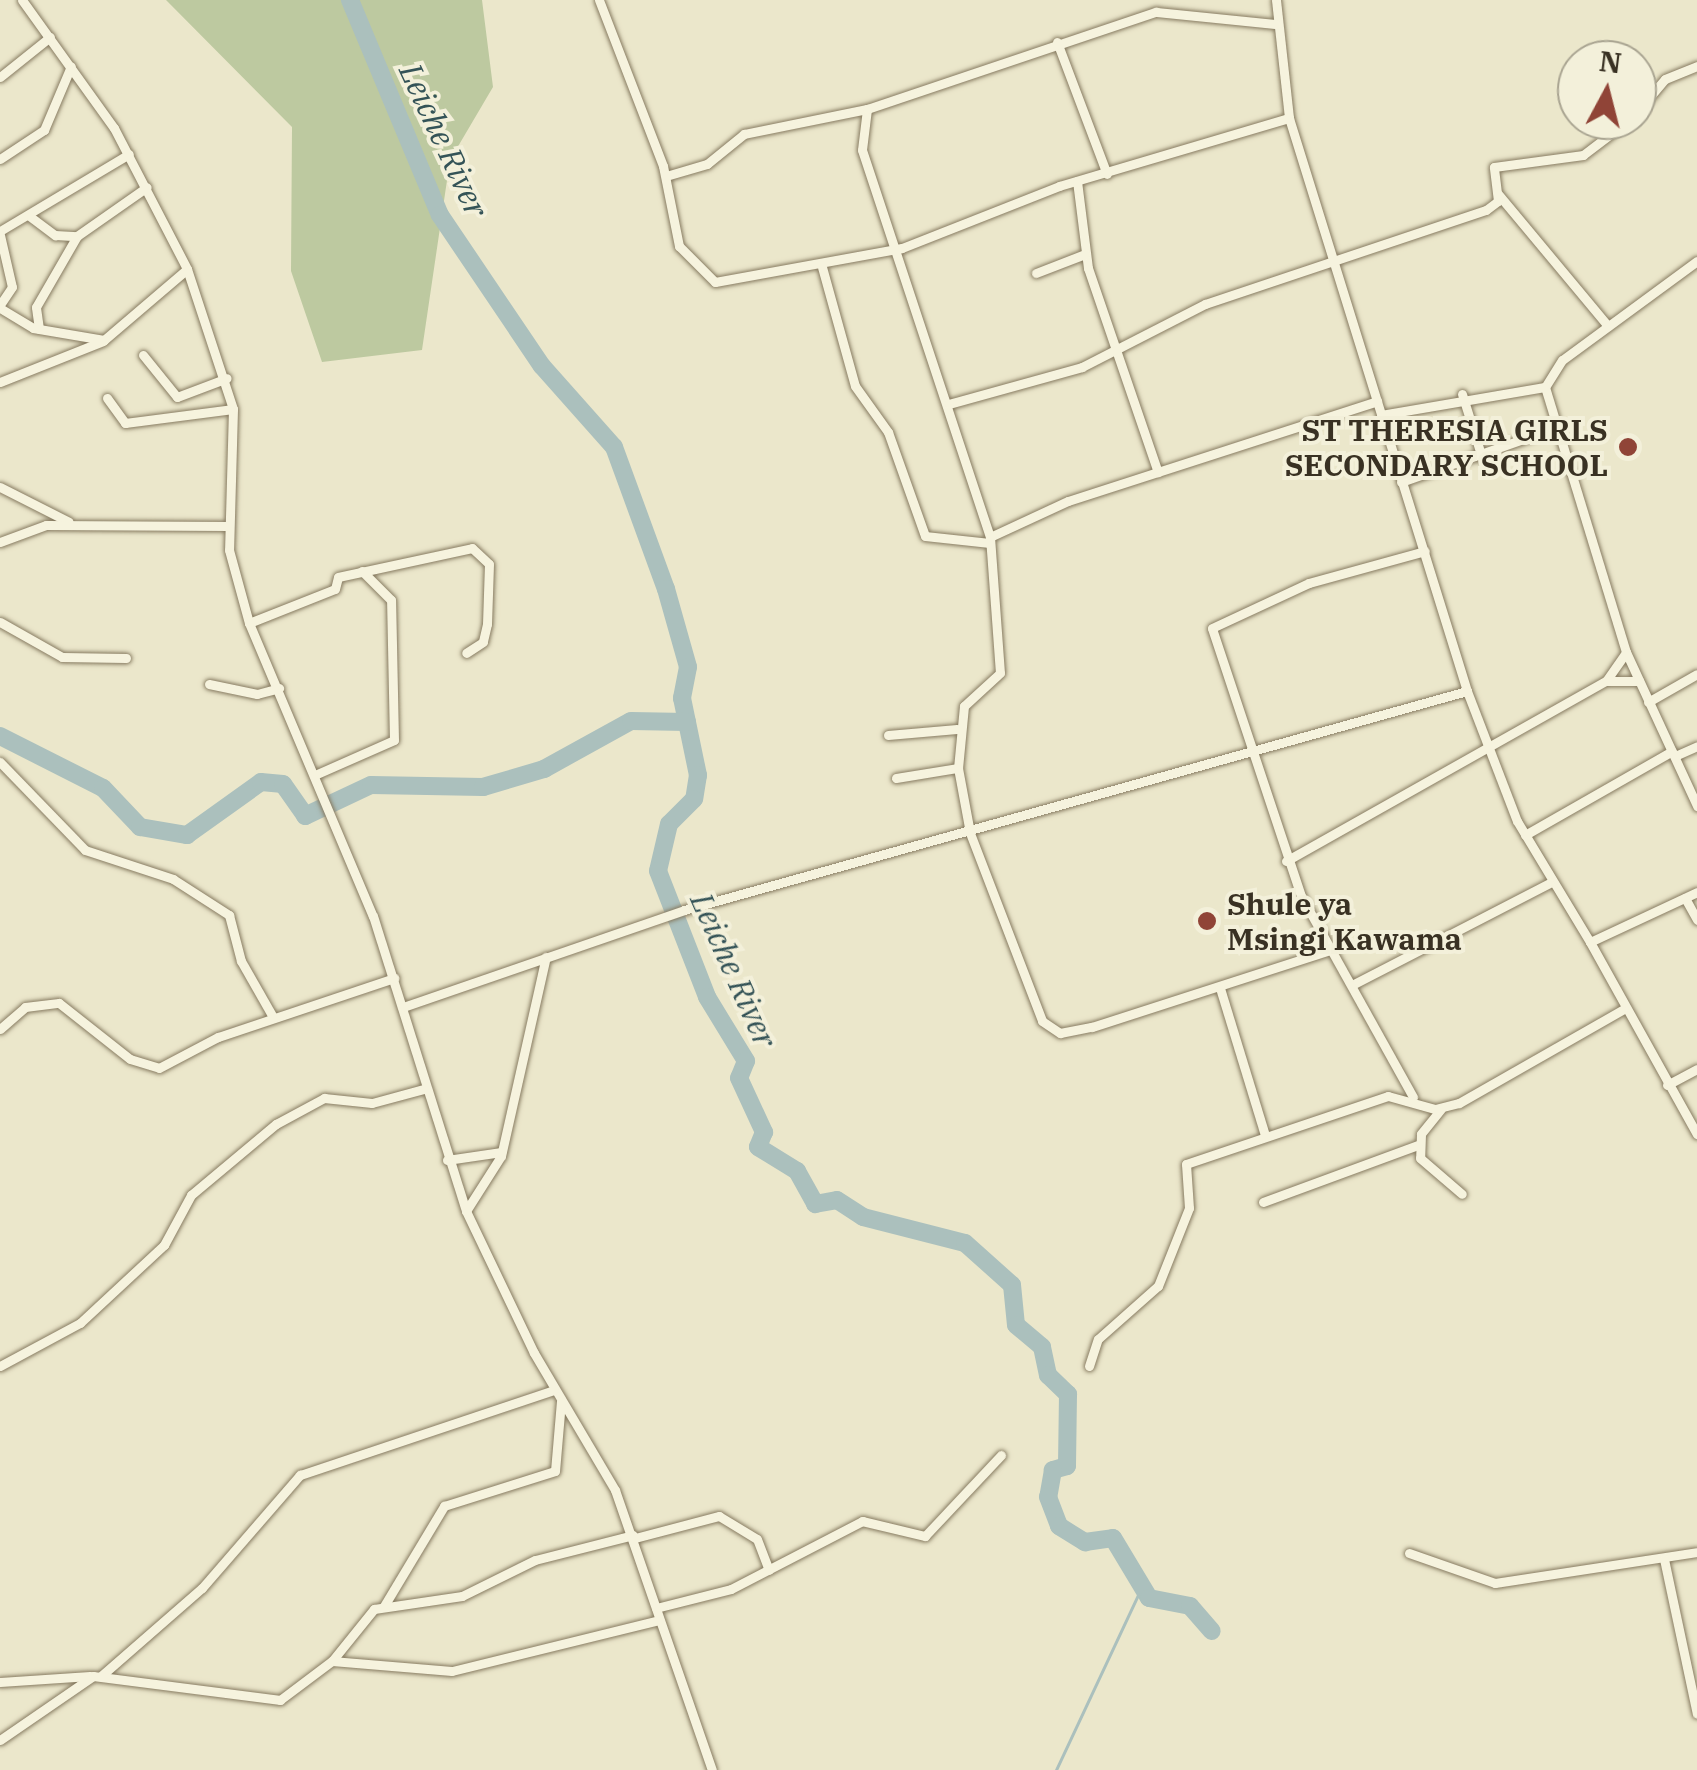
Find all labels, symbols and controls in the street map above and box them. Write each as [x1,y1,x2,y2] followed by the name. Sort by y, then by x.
[1557,40,1657,140] north arrow
[1597,42,1624,81] text: N
[392,57,496,223] water label: Leiche River
[1285,412,1608,482] place label: ST THERESIA GIRLS SECONDARY SCHOOL
[1617,436,1639,458] marker: ST THERESIA GIRLS SECONDARY SCHOOL
[1227,886,1462,956] place label: Shule ya Msingi Kawama
[683,887,785,1053] water label: Leiche River
[1196,910,1218,932] marker: Shule ya Msingi Kawama

